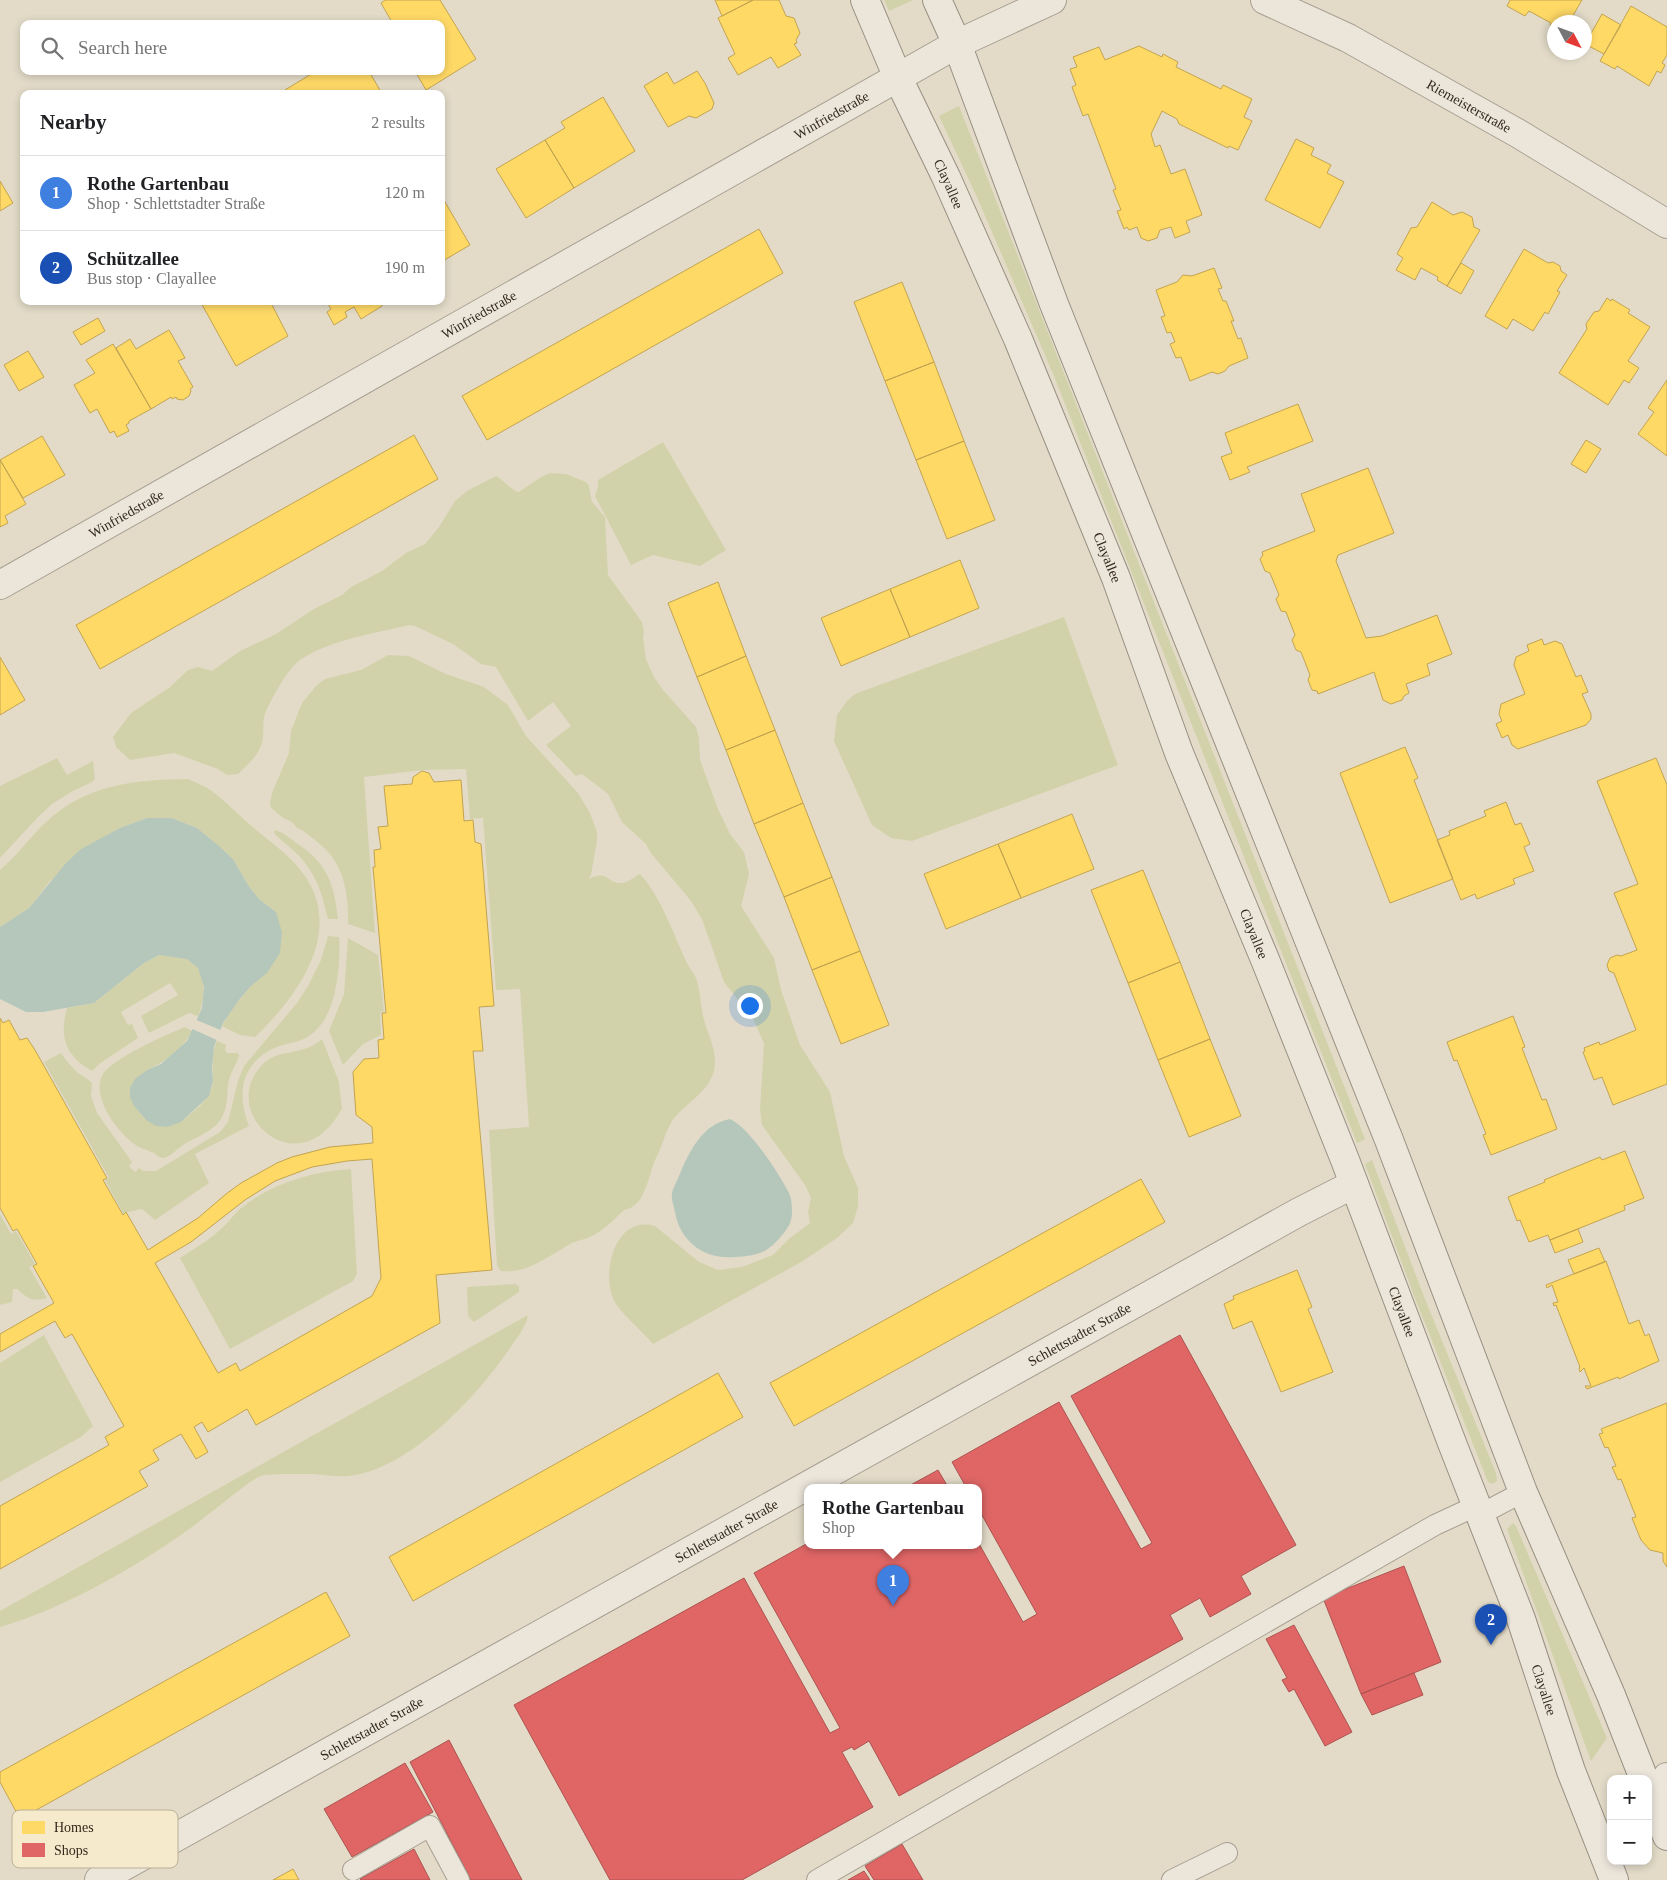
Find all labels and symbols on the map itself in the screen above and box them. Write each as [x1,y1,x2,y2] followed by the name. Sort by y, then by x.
[1547,15,1592,60] north arrow
[1424,76,1514,135] street label: Riemeisterstraße
[791,88,871,142] street label: Winfriedstraße
[931,156,967,211] street label: Clayallee
[439,287,519,341] street label: Winfriedstraße
[86,487,166,541] street label: Winfriedstraße
[1091,530,1124,584] street label: Clayallee
[1237,906,1271,961] street label: Clayallee
[737,993,763,1019] your location
[1386,1284,1419,1339] street label: Clayallee
[1025,1300,1133,1369] street label: Schlettstadter Straße
[672,1496,780,1565] street label: Schlettstadter Straße
[877,1565,909,1606] pin: 1
[1475,1604,1507,1645] pin: 2
[1529,1662,1560,1717] street label: Clayallee
[317,1694,426,1763] street label: Schlettstadter Straße
[12,1810,178,1868] legend
[54,1820,94,1835] text: Homes
[54,1843,88,1858] text: Shops

